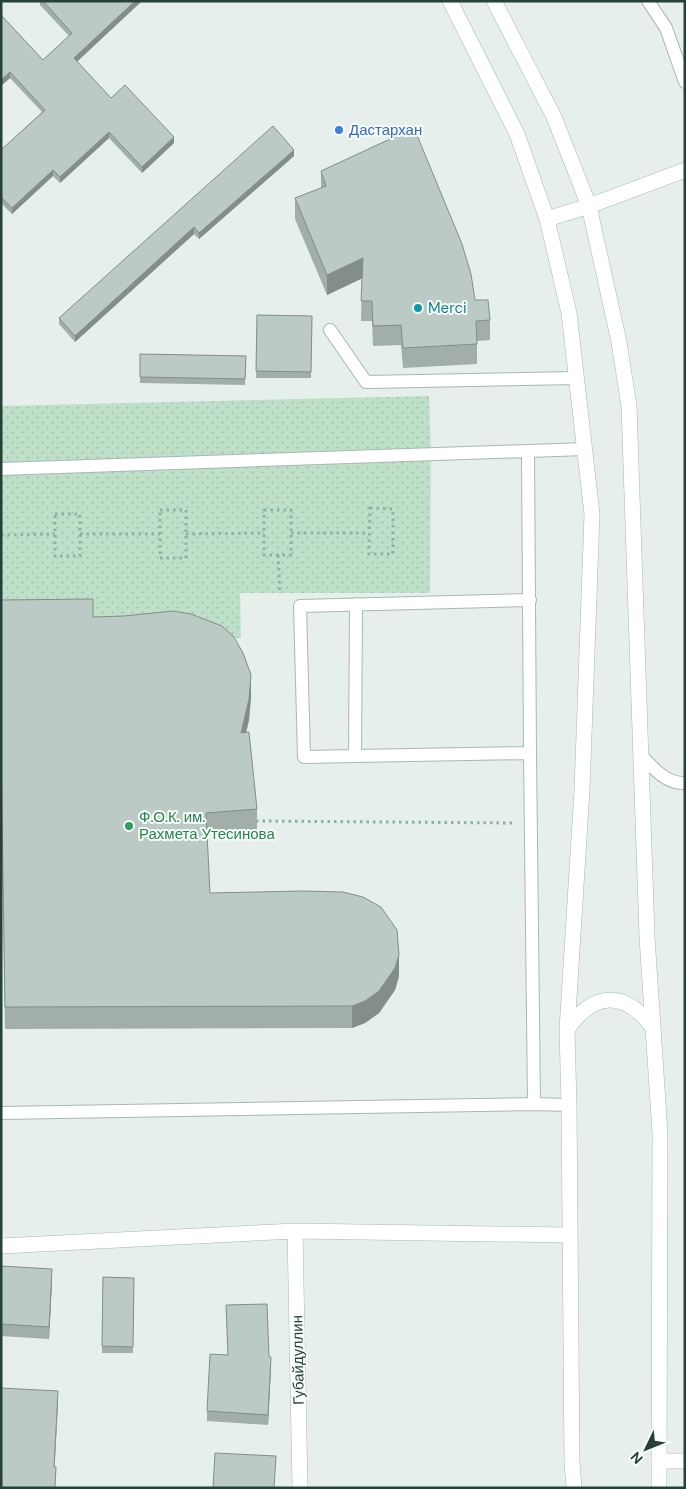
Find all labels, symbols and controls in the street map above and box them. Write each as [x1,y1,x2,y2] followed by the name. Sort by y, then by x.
[349,120,422,140] place label: Дастархан
[333,124,345,136] marker: Дастархан
[428,298,467,318] place label: Merci
[412,302,424,314] marker: Merci
[139,807,275,844] place label: Ф.О.К. им. Рахмета Утесинова
[123,820,135,832] marker: Ф.О.К. им. Рахмета Утесинова
[287,1315,309,1405] street label: Губайдуллин
[621,1424,671,1474] north arrow
[626,1448,647,1468] text: N

